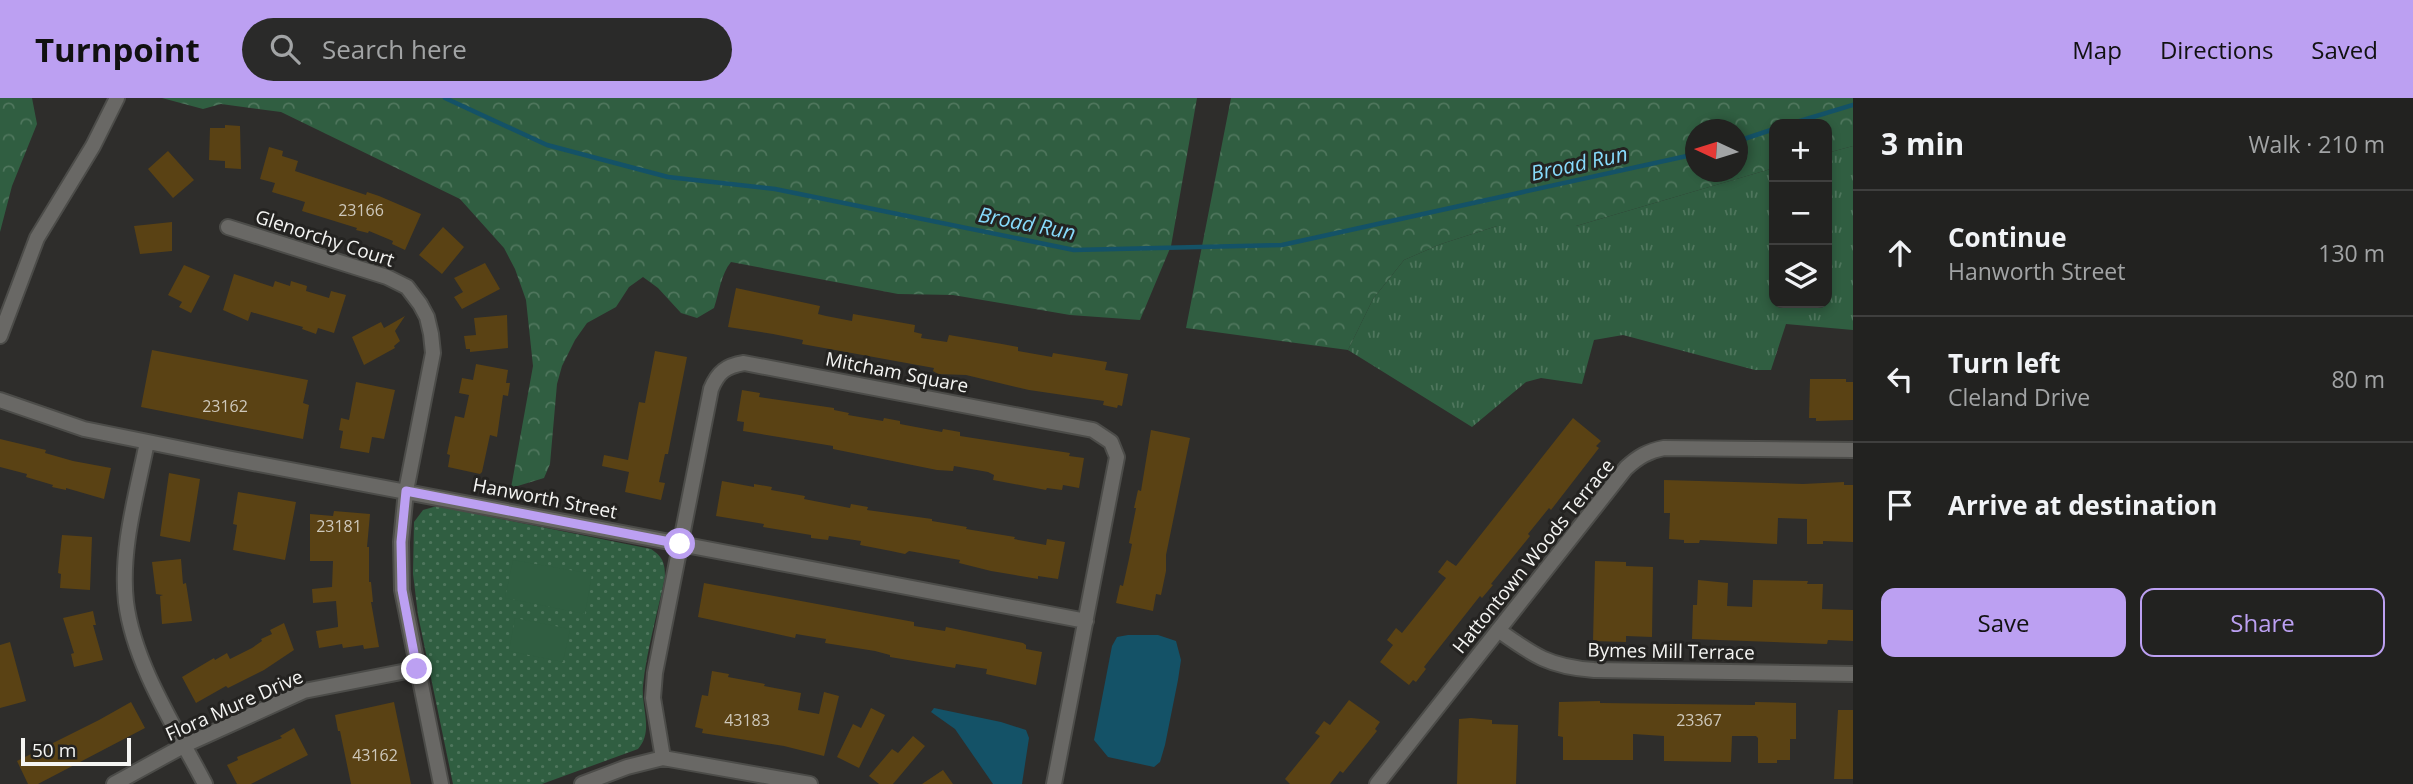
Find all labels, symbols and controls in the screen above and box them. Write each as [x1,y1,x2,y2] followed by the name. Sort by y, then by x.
[242,18,732,81] search box
[35,27,200,72] text: Turnpoint
[266,30,304,68] icon: search
[322,31,467,67] text: Search here
[2072,33,2122,66] text: Map
[2160,33,2273,66] text: Directions
[2311,33,2378,66] text: Saved
[1685,119,1748,182] north arrow
[1769,119,1832,308] map controls
[1769,119,1832,182] button: +
[1881,123,1964,164] text: 3 min
[2248,128,2385,160] text: Walk · 210 m
[1528,139,1630,187] water label: Broad Run
[1769,182,1832,245] button: −
[338,199,384,221] house number: 23166
[976,200,1078,246] water label: Broad Run
[252,203,398,273] street label: Glenorchy Court
[1948,219,2067,255] text: Continue
[1881,234,1919,272] icon: ahead
[2318,237,2385,269] text: 130 m
[1769,245,1832,308] button: layers
[1948,255,2125,287] text: Hanworth Street
[823,345,971,399] street label: Mitcham Square
[1948,345,2060,381] text: Turn left
[1881,360,1919,398] icon: left
[2331,363,2385,395] text: 80 m
[1948,381,2090,413] text: Cleland Drive
[202,395,248,417] house number: 23162
[1446,453,1620,659] street label: Hattontown Woods Terrace
[471,471,620,525] street label: Hanworth Street
[1881,486,1919,524] icon: arrive
[1948,487,2217,523] text: Arrive at destination
[316,515,362,537] house number: 23181
[664,528,695,559] route start
[1881,588,2126,657] button: Save
[2140,588,2385,657] button: Share
[1587,637,1755,665] street label: Bymes Mill Terrace
[401,653,432,684] route end
[161,663,307,747] street label: Flora Mure Drive
[724,709,770,731] house number: 43183
[1676,709,1722,731] house number: 23367
[21,735,131,767] scale bar
[32,737,76,763] text: 50 m
[352,744,398,766] house number: 43162

